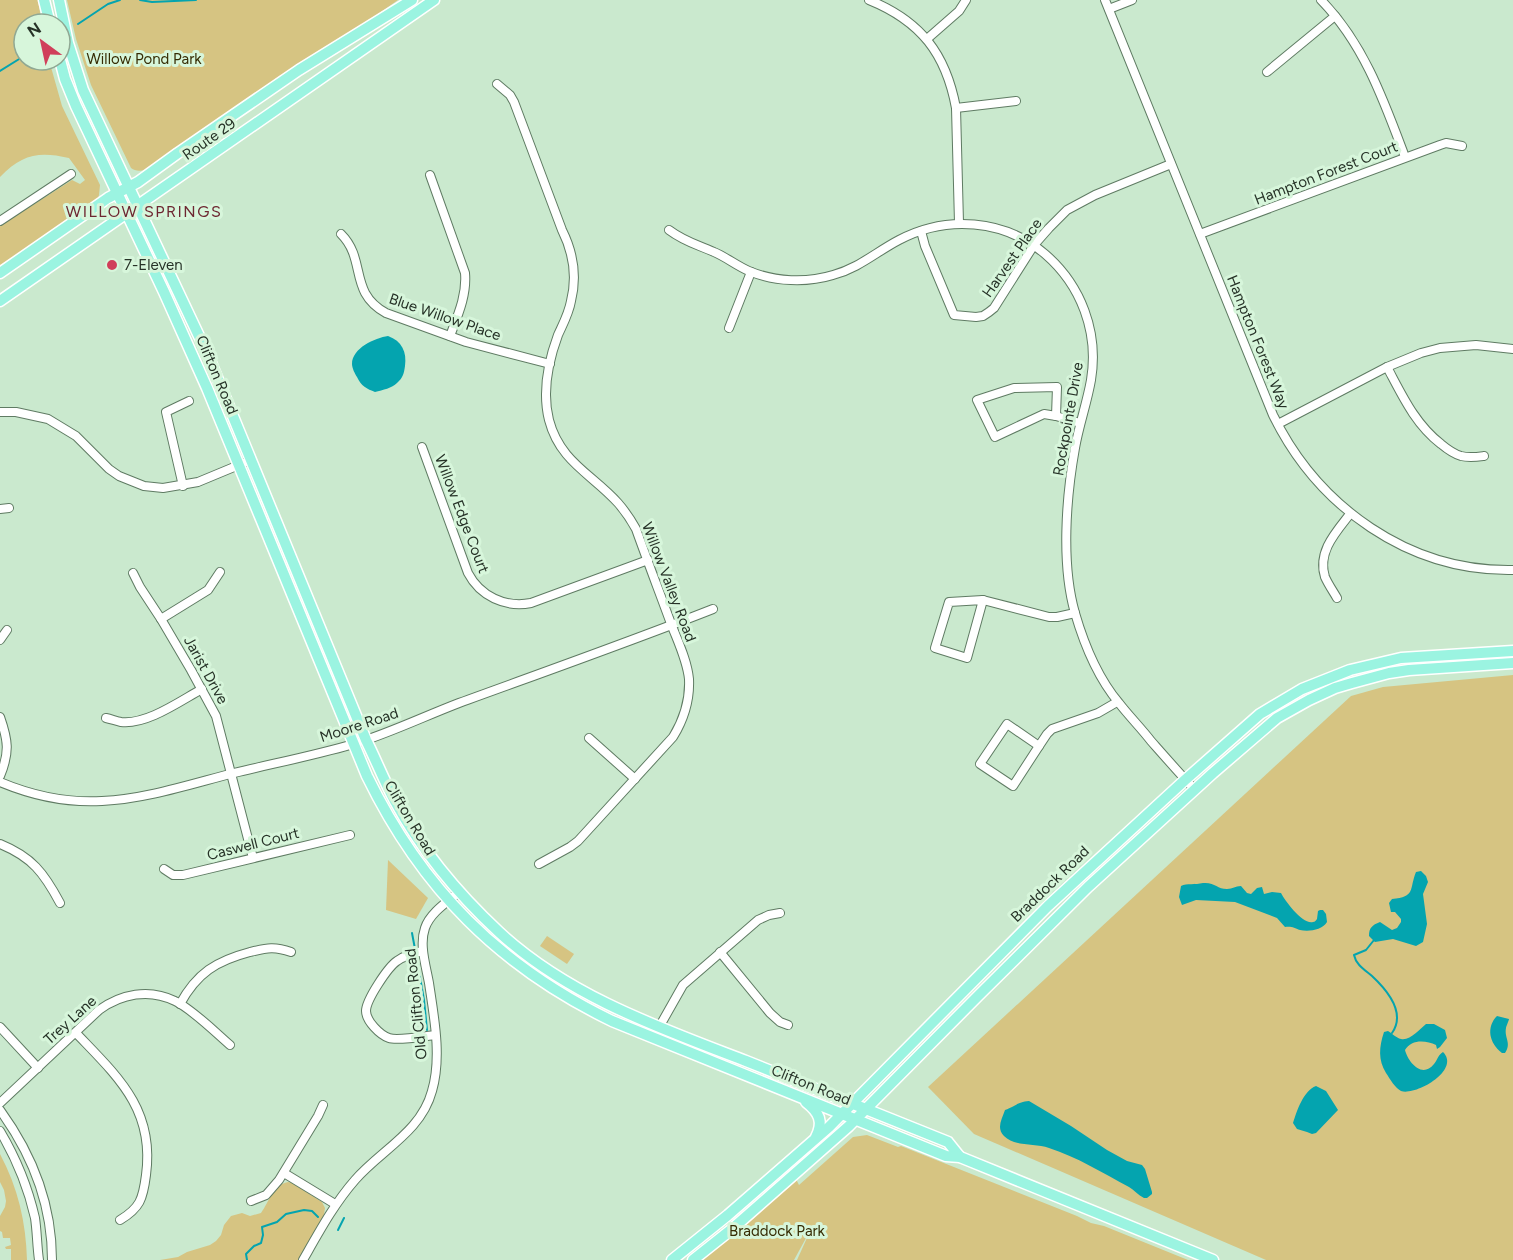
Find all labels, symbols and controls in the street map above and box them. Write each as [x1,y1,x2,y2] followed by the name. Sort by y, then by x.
[12,12,72,72] north arrow
[24,19,44,41] text: N
[86,50,202,68] park label: Willow Pond Park
[179,114,239,164] street label: Route 29
[1252,137,1400,209] street label: Hampton Forest Court
[66,202,222,221] district label: WILLOW SPRINGS
[978,215,1046,301] street label: Harvest Place
[124,256,183,274] place label: 7-Eleven
[105,258,119,272] marker: 7-Eleven
[1223,273,1293,412] street label: Hampton Forest Way
[387,289,503,345] street label: Blue Willow Place
[192,333,242,417] street label: Clifton Road
[1049,361,1087,477] street label: Rockpointe Drive
[431,452,493,576] street label: Willow Edge Court
[638,520,700,644] street label: Willow Valley Road
[180,633,232,707] street label: Jarist Drive
[317,704,401,746] street label: Moore Road
[381,777,439,859] street label: Clifton Road
[205,824,301,864] street label: Caswell Court
[1007,842,1093,926] street label: Braddock Road
[401,948,431,1060] street label: Old Clifton Road
[40,992,100,1048] street label: Trey Lane
[769,1061,853,1109] street label: Clifton Road
[729,1222,826,1240] park label: Braddock Park

